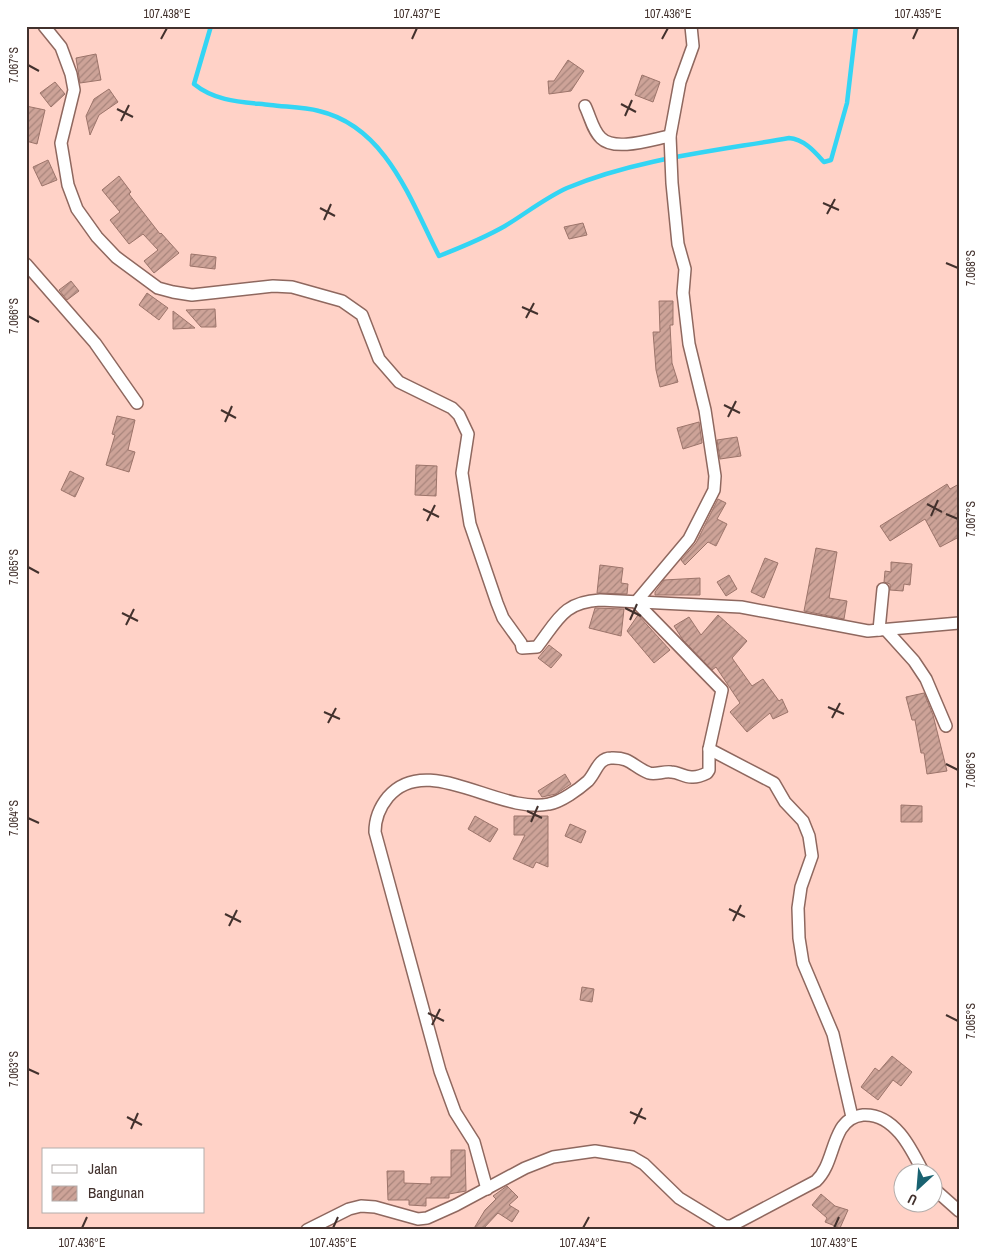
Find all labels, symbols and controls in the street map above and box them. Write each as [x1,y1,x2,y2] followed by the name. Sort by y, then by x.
[144,6,190,22] text: 107.438°E
[394,6,440,22] text: 107.437°E
[645,6,691,22] text: 107.436°E
[895,6,941,22] text: 107.435°E
[6,47,22,83] text: 7.067°S
[963,250,979,286] text: 7.068°S
[6,298,22,334] text: 7.066°S
[963,501,979,537] text: 7.067°S
[6,549,22,585] text: 7.065°S
[963,752,979,788] text: 7.066°S
[6,800,22,836] text: 7.064°S
[963,1003,979,1039] text: 7.065°S
[6,1051,22,1087] text: 7.063°S
[42,1148,205,1214] legend
[88,1158,117,1179] text: Jalan
[892,1164,942,1214] north arrow
[88,1182,144,1203] text: Bangunan
[905,1190,920,1210] text: U
[59,1235,105,1251] text: 107.436°E
[310,1235,356,1251] text: 107.435°E
[560,1235,606,1251] text: 107.434°E
[811,1235,857,1251] text: 107.433°E

